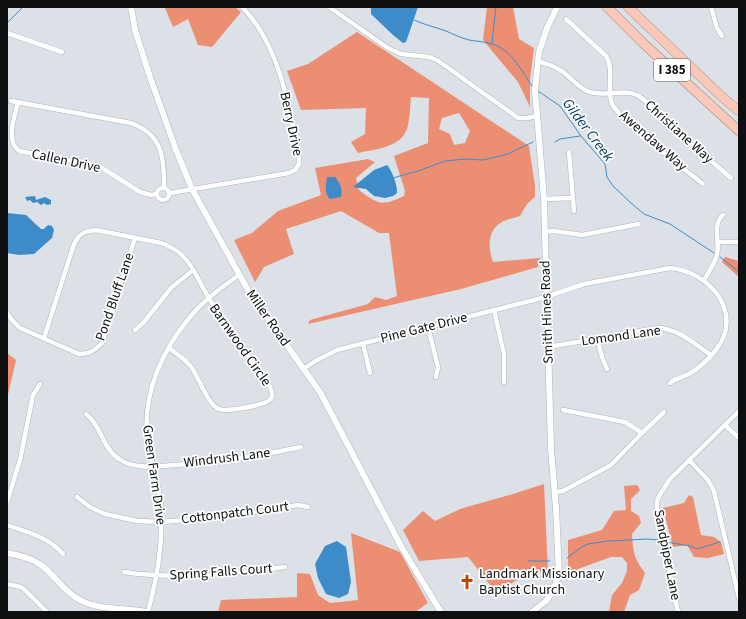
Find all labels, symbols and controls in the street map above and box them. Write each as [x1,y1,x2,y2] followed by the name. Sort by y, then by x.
[654,59,690,81] road number: I 385
[274,90,308,158] street label: Berry Drive
[557,94,619,167] water label: Gilder Creek
[640,96,718,169] street label: Christiane Way
[615,106,692,176] street label: Awendaw Way
[30,144,102,178] street label: Callen Drive
[91,250,139,344] street label: Pond Bluff Lane
[535,260,559,364] street label: Smith Hines Road
[241,285,295,351] street label: Miller Road
[204,300,276,390] street label: Barnwood Circle
[378,308,470,348] street label: Pine Gate Drive
[580,321,662,351] street label: Lomond Lane
[137,424,171,526] street label: Green Farm Drive
[183,443,271,473] street label: Windrush Lane
[180,496,290,530] street label: Cottonpatch Court
[648,508,686,602] street label: Sandpiper Lane
[169,558,273,586] street label: Spring Falls Court
[479,564,605,600] place label: Landmark Missionary Baptist Church
[458,573,476,591] church icon: Landmark Missionary Baptist Church

